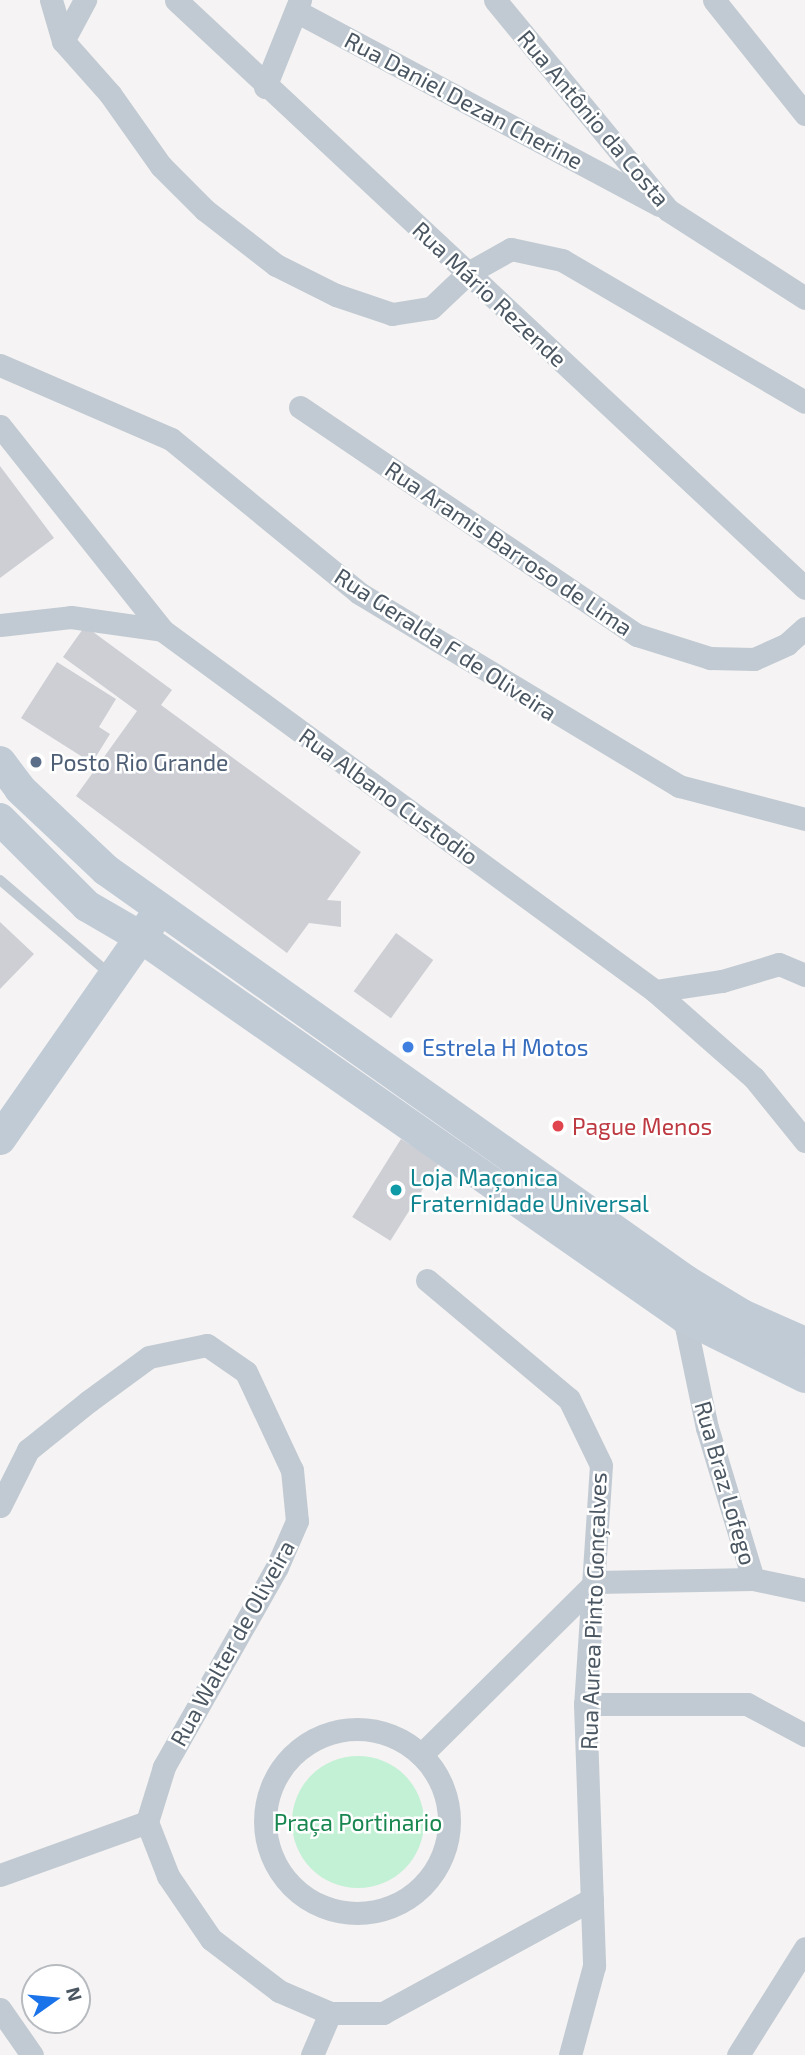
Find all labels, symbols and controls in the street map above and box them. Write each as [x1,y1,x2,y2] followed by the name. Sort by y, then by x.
[512,24,676,212] street label: Rua Antônio da Costa
[340,25,588,175] street label: Rua Daniel Dezan Cherine
[407,216,573,372] street label: Rua Mário Rezende
[380,455,638,641] street label: Rua Aramis Barroso de Lima
[330,562,562,726] street label: Rua Geralda F de Oliveira
[294,722,484,870] street label: Rua Albano Custodio
[50,748,228,776] place label: Posto Rio Grande
[28,754,44,770] marker: Posto Rio Grande
[422,1033,588,1061] place label: Estrela H Motos
[400,1039,416,1055] marker: Estrela H Motos
[572,1112,712,1140] place label: Pague Menos
[550,1118,566,1134] marker: Pague Menos
[410,1163,649,1217] place label: Loja Maçonica Fraternidade Universal
[388,1182,404,1198] marker: Loja Maçonica Fraternidade Universal
[689,1398,763,1568] street label: Rua Braz Lofego
[574,1471,612,1751] street label: Rua Aurea Pinto Gonçalves
[164,1535,300,1751] street label: Rua Walter de Oliveira
[274,1808,442,1836] park label: Praça Portinario
[21,1964,91,2034] north arrow
[62,1984,88,2004] text: N

